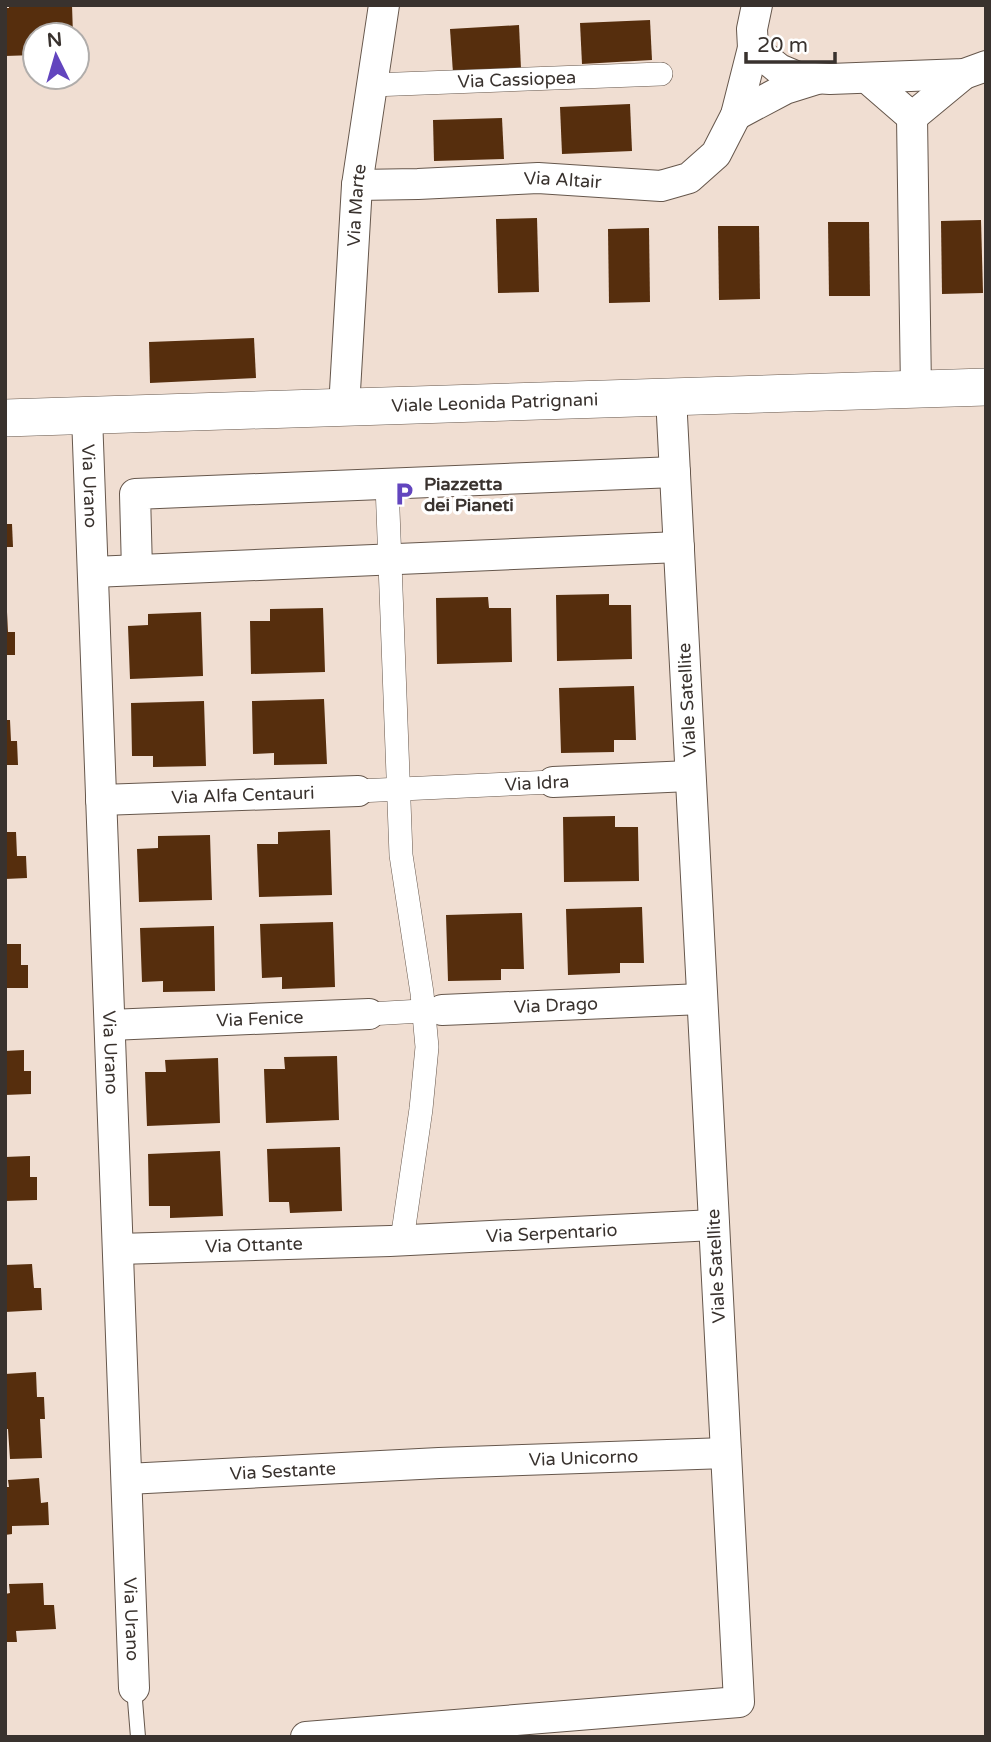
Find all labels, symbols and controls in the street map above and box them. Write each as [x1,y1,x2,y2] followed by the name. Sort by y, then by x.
[21,21,91,91] north arrow
[746,21,835,65] scale bar
[46,28,63,52] text: N
[757,33,808,58] text: 20 m
[457,66,577,93] street label: Via Cassiopea
[342,162,371,247] street label: Via Marte
[523,167,602,193] street label: Via Altair
[391,388,599,417] street label: Viale Leonida Patrignani
[77,444,102,528] street label: Via Urano
[424,473,514,516] place label: Piazzetta dei Pianeti
[390,480,418,508] parking icon: Piazzetta dei Pianeti
[673,642,701,758] street label: Viale Satellite
[504,770,570,796] street label: Via Idra
[171,782,315,809] street label: Via Alfa Centauri
[513,992,599,1018] street label: Via Drago
[216,1006,304,1031] street label: Via Fenice
[98,1010,123,1095] street label: Via Urano
[702,1208,730,1324] street label: Viale Satellite
[485,1219,618,1247] street label: Via Serpentario
[205,1233,303,1257] street label: Via Ottante
[528,1445,639,1471] street label: Via Unicorno
[229,1457,336,1485] street label: Via Sestante
[119,1577,144,1662] street label: Via Urano

